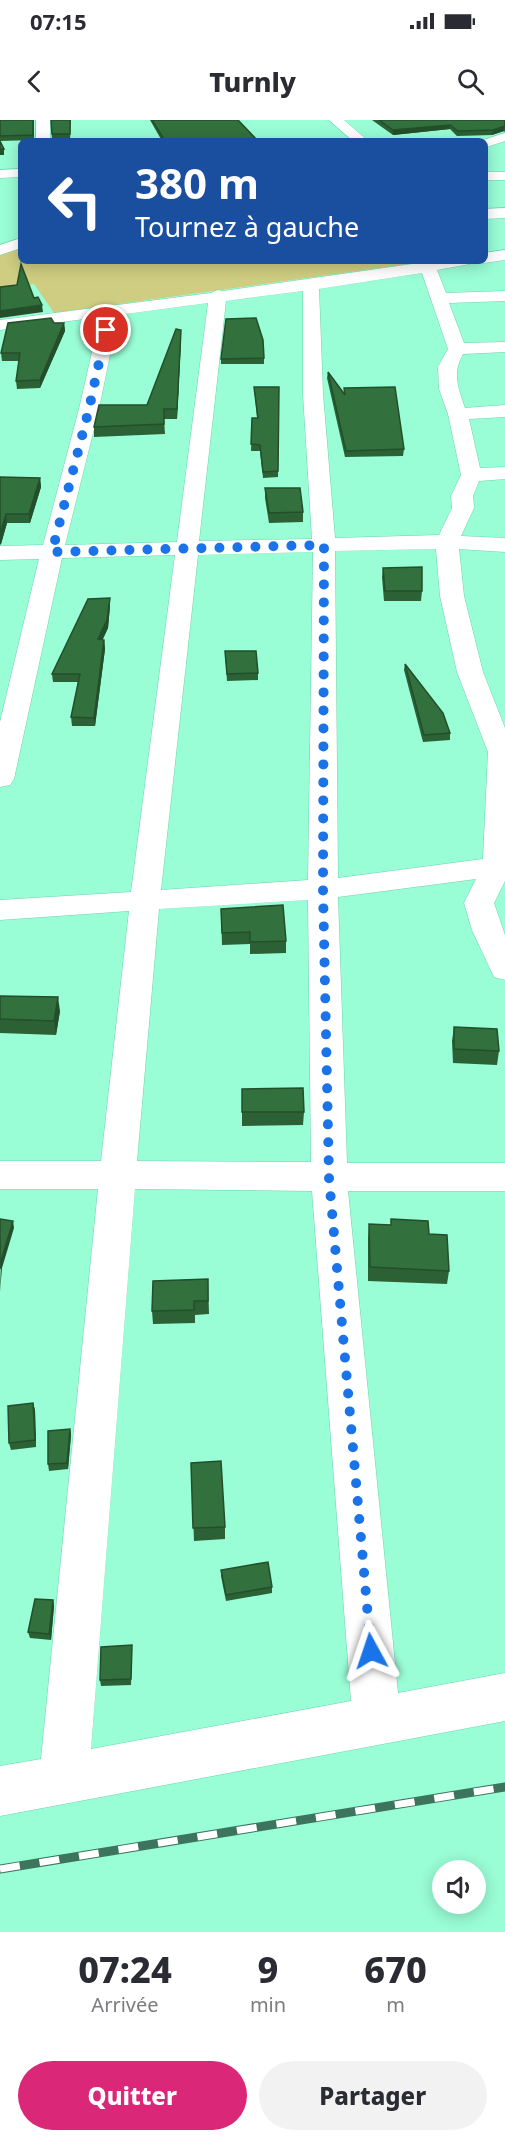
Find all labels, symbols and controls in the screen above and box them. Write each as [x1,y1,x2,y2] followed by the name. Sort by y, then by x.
[30,6,87,36] text: 07:15
[209,63,296,100] text: Turnly
[18,65,51,98] icon: back
[454,65,487,98] icon: search
[135,154,259,211] text: 380 m
[36,162,114,240] icon: left
[135,208,359,245] text: Tournez à gauche
[80,304,131,355] pin
[89,313,122,346] icon: arrive
[339,1619,403,1683] position arrow
[432,1860,486,1914] map controls
[432,1860,486,1914] button: sound
[78,1945,172,1994] text: 07:24
[258,1945,278,1994] text: 9
[364,1945,427,1994] text: 670
[91,1991,159,2018] text: Arrivée
[250,1991,286,2018] text: min
[386,1991,405,2018] text: m
[18,2061,247,2130] button: Quitter
[259,2061,487,2130] button: Partager

